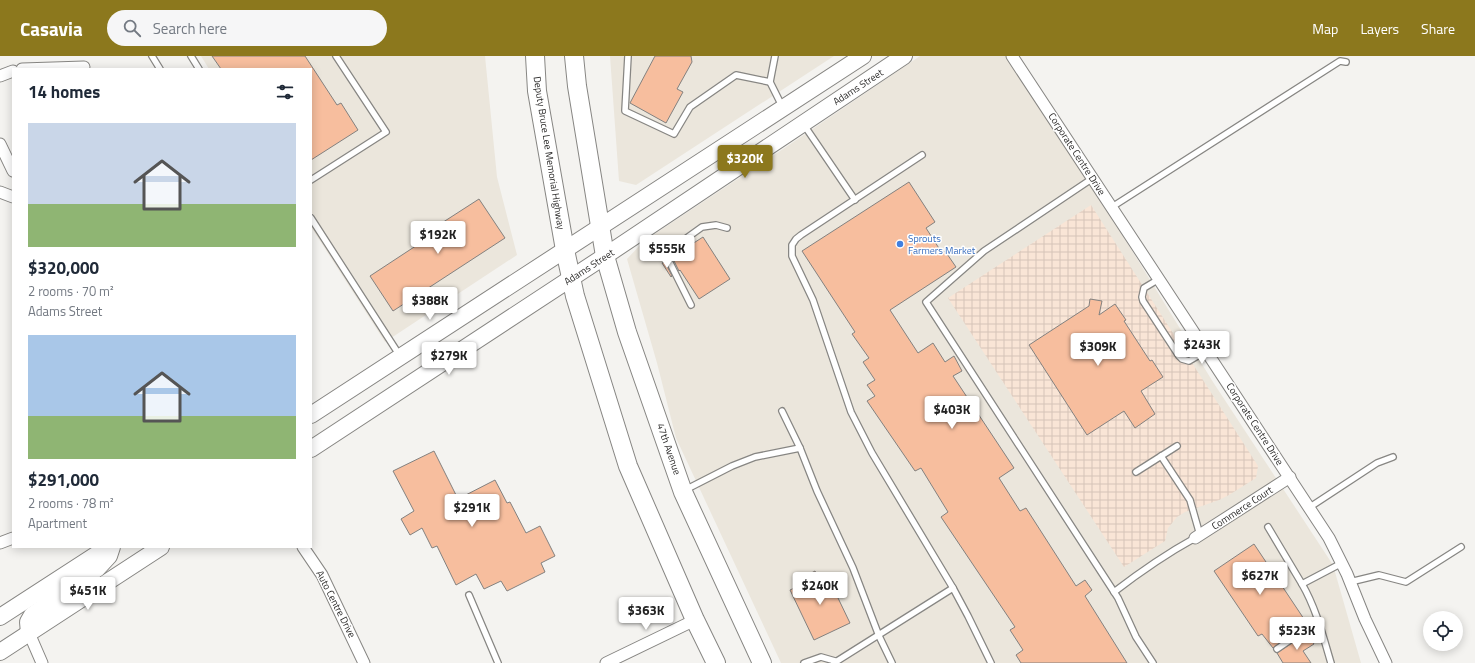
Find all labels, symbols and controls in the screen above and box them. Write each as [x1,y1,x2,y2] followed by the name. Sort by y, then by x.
[107,10,387,46] search box
[20,14,83,43] text: Casavia
[121,17,143,39] icon: search
[153,17,227,40] text: Search here
[1312,18,1338,39] text: Map
[1360,18,1399,39] text: Layers
[1421,18,1455,39] text: Share
[830,65,886,109] street label: Adams Street
[529,75,569,231] street label: Deputy Bruce Lee Memorial Highway
[28,79,100,105] text: 14 homes
[274,81,296,103] icon: filters
[1045,110,1109,198] street label: Corporate Centre Drive
[717,145,773,179] pin: $320K
[727,148,763,168] text: $320K
[126,149,198,221] icon: home
[410,221,466,255] pin: $192K
[420,224,456,244] text: $192K
[908,231,976,258] place label: Sprouts Farmers Market
[639,235,695,269] pin: $555K
[649,238,685,258] text: $555K
[895,239,905,249] marker: Sprouts Farmers Market
[561,245,617,289] street label: Adams Street
[28,255,99,281] text: $320,000
[28,281,114,301] text: 2 rooms · 70 m²
[402,287,458,321] pin: $388K
[412,290,448,310] text: $388K
[28,301,102,321] text: Adams Street
[1174,331,1230,365] pin: $243K
[1070,333,1126,367] pin: $309K
[1184,334,1220,354] text: $243K
[1080,336,1116,356] text: $309K
[421,342,477,376] pin: $279K
[431,345,467,365] text: $279K
[126,361,198,433] icon: home
[1223,380,1287,468] street label: Corporate Centre Drive
[924,396,980,430] pin: $403K
[934,399,970,419] text: $403K
[653,421,685,477] street label: 47th Avenue
[28,467,99,493] text: $291,000
[1208,482,1276,533] street label: Commerce Court
[28,493,114,513] text: 2 rooms · 78 m²
[444,494,500,528] pin: $291K
[454,497,490,517] text: $291K
[28,513,87,533] text: Apartment
[1232,562,1288,596] pin: $627K
[1242,565,1278,585] text: $627K
[313,568,359,640] street label: Auto Centre Drive
[792,572,848,606] pin: $240K
[802,575,838,595] text: $240K
[60,577,116,611] pin: $451K
[70,580,106,600] text: $451K
[618,597,674,631] pin: $363K
[628,600,664,620] text: $363K
[1423,611,1463,651] map controls
[1423,611,1463,651] button: locate
[1269,617,1325,651] pin: $523K
[1279,620,1315,640] text: $523K

